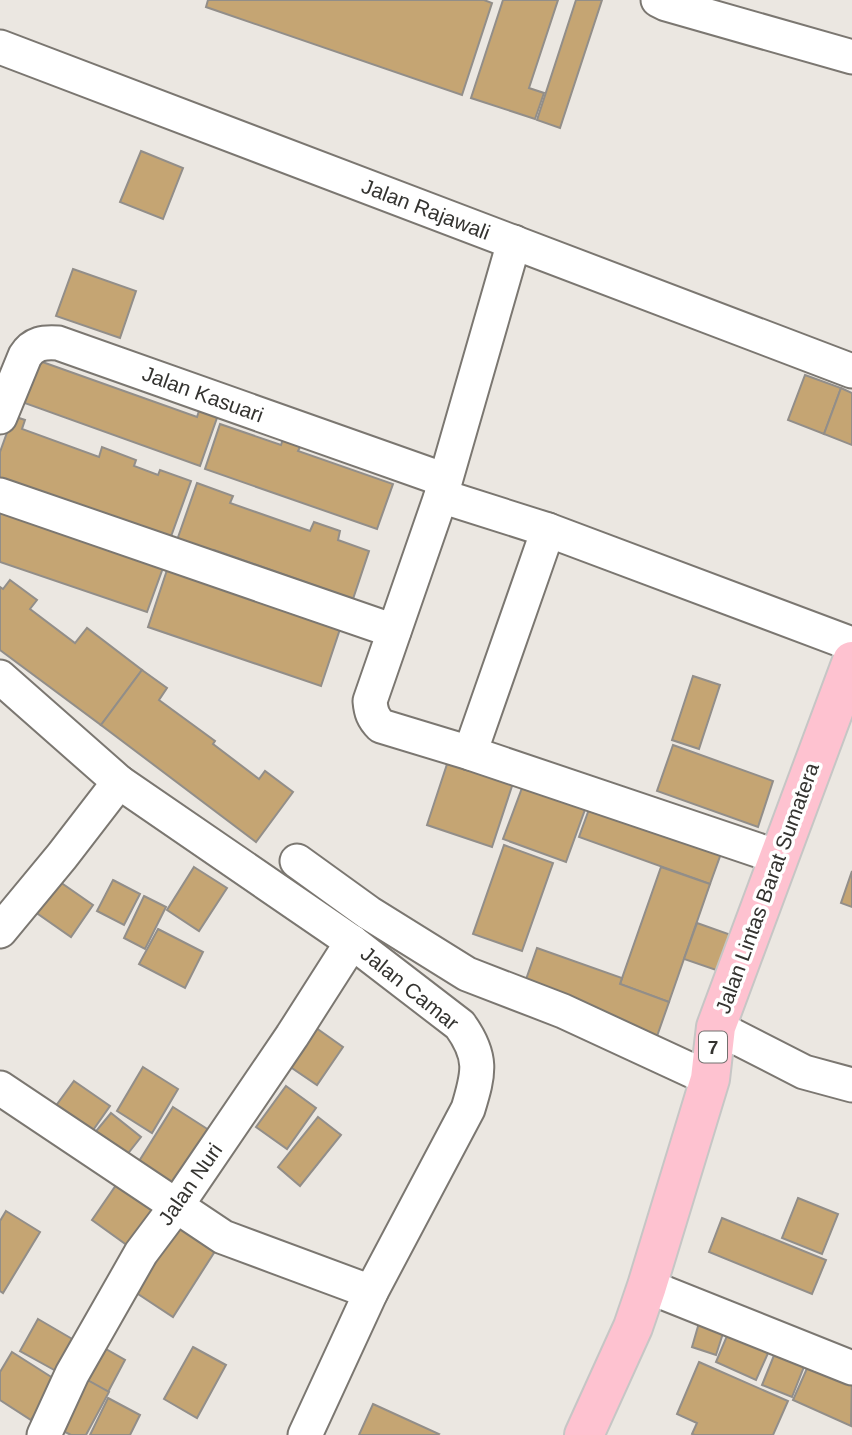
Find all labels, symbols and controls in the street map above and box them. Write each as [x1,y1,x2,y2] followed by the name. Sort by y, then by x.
[359,174,493,244] street label: Jalan Rajawali
[139,361,267,427] street label: Jalan Kasuari
[711,759,823,1016] street label: Jalan Lintas Barat Sumatera
[356,942,464,1034] street label: Jalan Camar
[699,1032,727,1063] road number: 7
[153,1139,227,1229] street label: Jalan Nuri

